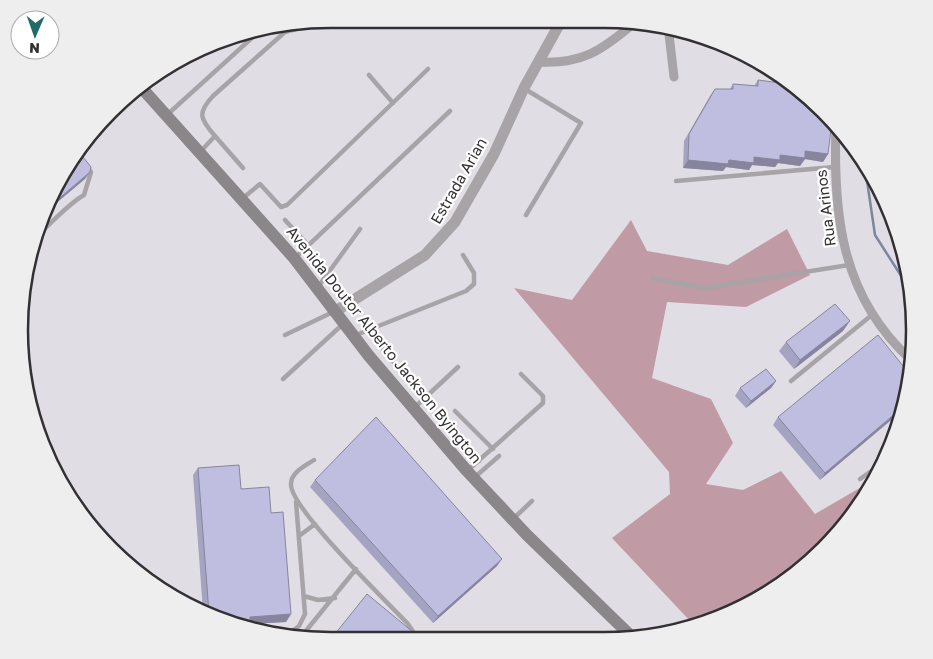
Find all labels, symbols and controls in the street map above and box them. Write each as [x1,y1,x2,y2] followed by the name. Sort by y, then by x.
[10,10,60,60] north arrow
[29,40,40,57] text: N
[426,134,490,227] street label: Estrada Arian
[811,169,839,248] street label: Rua Arinos
[284,222,486,466] street label: Avenida Doutor Alberto Jackson Byington

